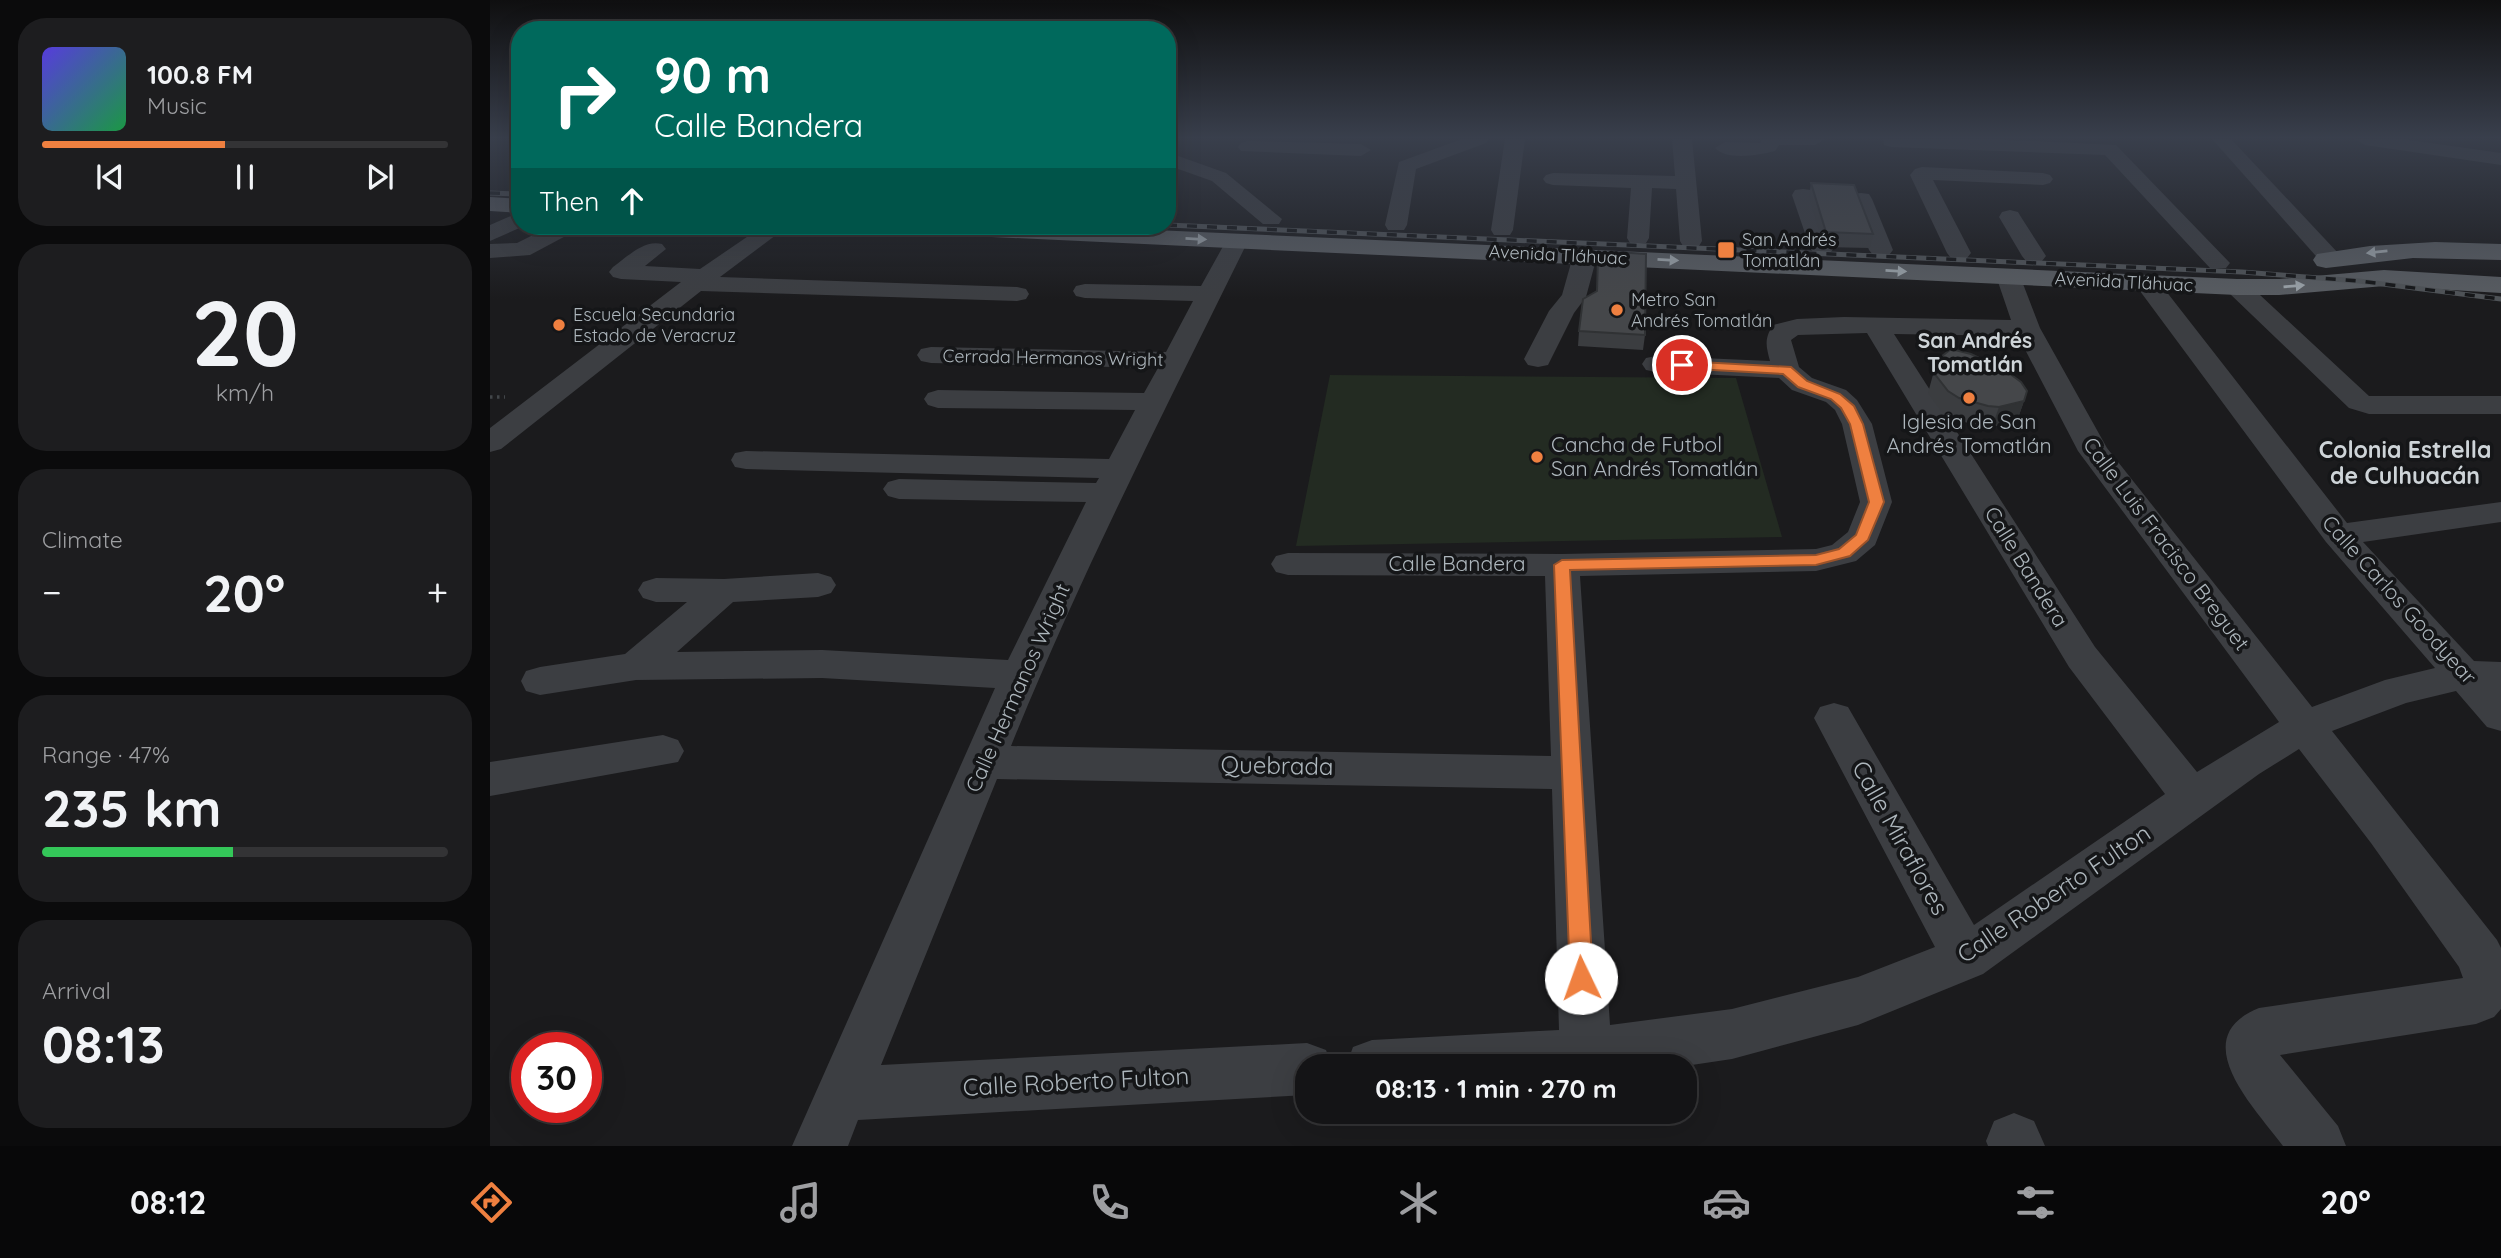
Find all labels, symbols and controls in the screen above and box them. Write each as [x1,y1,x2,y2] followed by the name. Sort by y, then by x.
[654,44,771,105] text: 90 m
[539,49,630,140] icon: right
[147,58,253,91] text: 100.8 FM
[147,91,207,120] text: Music
[654,105,863,145] text: Calle Bandera
[91,158,129,196] icon: previous
[226,158,264,196] icon: pause
[361,158,399,196] icon: next
[613,182,651,220] icon: ahead
[539,185,599,218] text: Then
[1742,228,1836,272] place label: San Andrés Tomatlán
[1186,234,1208,245] one-way arrow
[1488,239,1628,270] street label: Avenida Tláhuac
[1716,240,1736,260] marker: San Andrés Tomatlán
[2366,246,2388,257] one-way arrow
[1658,255,1680,266] one-way arrow
[1885,266,1907,277] one-way arrow
[2054,266,2194,297] street label: Avenida Tláhuac
[191,275,299,389] text: 20
[2283,280,2305,291] one-way arrow
[1631,288,1772,332] place label: Metro San Andrés Tomatlán
[1609,302,1625,318] marker: Metro San Andrés Tomatlán
[573,303,736,347] place label: Escuela Secundaria Estado de Veracruz
[551,317,567,333] marker: Escuela Secundaria Estado de Veracruz
[1918,327,2032,377] district label: San Andrés Tomatlán
[1652,335,1712,395] pin
[942,344,1164,371] street label: Cerrada Hermanos Wright
[1663,346,1701,384] icon: arrive
[216,378,274,407] text: km/h
[1961,390,1977,406] marker: Iglesia de San Andrés Tomatlán
[1886,408,2052,458] place label: Iglesia de San Andrés Tomatlán
[1551,431,1758,481] place label: Cancha de Futbol San Andrés Tomatlán
[2078,432,2256,655] street label: Calle Luis Fracisco Breguet
[2319,435,2491,490] district label: Colonia Estrella de Culhuacán
[1529,449,1545,465] marker: Cancha de Futbol San Andrés Tomatlán
[1979,501,2074,632] street label: Calle Bandera
[2317,510,2482,689] street label: Calle Carlos Goodyear
[42,525,123,554] text: Climate
[1388,550,1526,576] street label: Calle Bandera
[203,560,285,625] text: 20°
[42,568,62,616] text: −
[427,568,448,616] text: +
[959,579,1075,796] street label: Calle Hermanos Wright
[42,740,170,769] text: Range · 47%
[1220,749,1334,781] street label: Quebrada
[1846,755,1956,920] street label: Calle Miraflores
[42,775,222,840] text: 235 km
[1951,817,2156,969] street label: Calle Roberto Fulton
[1544,941,1618,1015] position arrow
[42,976,111,1005] text: Arrival
[42,1011,165,1076] text: 08:13
[511,1032,602,1123] speed limit sign: 30
[962,1060,1190,1102] street label: Calle Roberto Fulton
[1375,1072,1617,1105] text: 08:13 · 1 min · 270 m
[467,1178,516,1227] icon: directions
[776,1178,825,1227] icon: music
[1085,1178,1134,1227] icon: phone
[1394,1178,1443,1227] icon: climate
[1702,1178,1751,1227] icon: car
[2011,1178,2060,1227] icon: filters
[130,1182,207,1222] text: 08:12
[2320,1182,2371,1222] text: 20°

